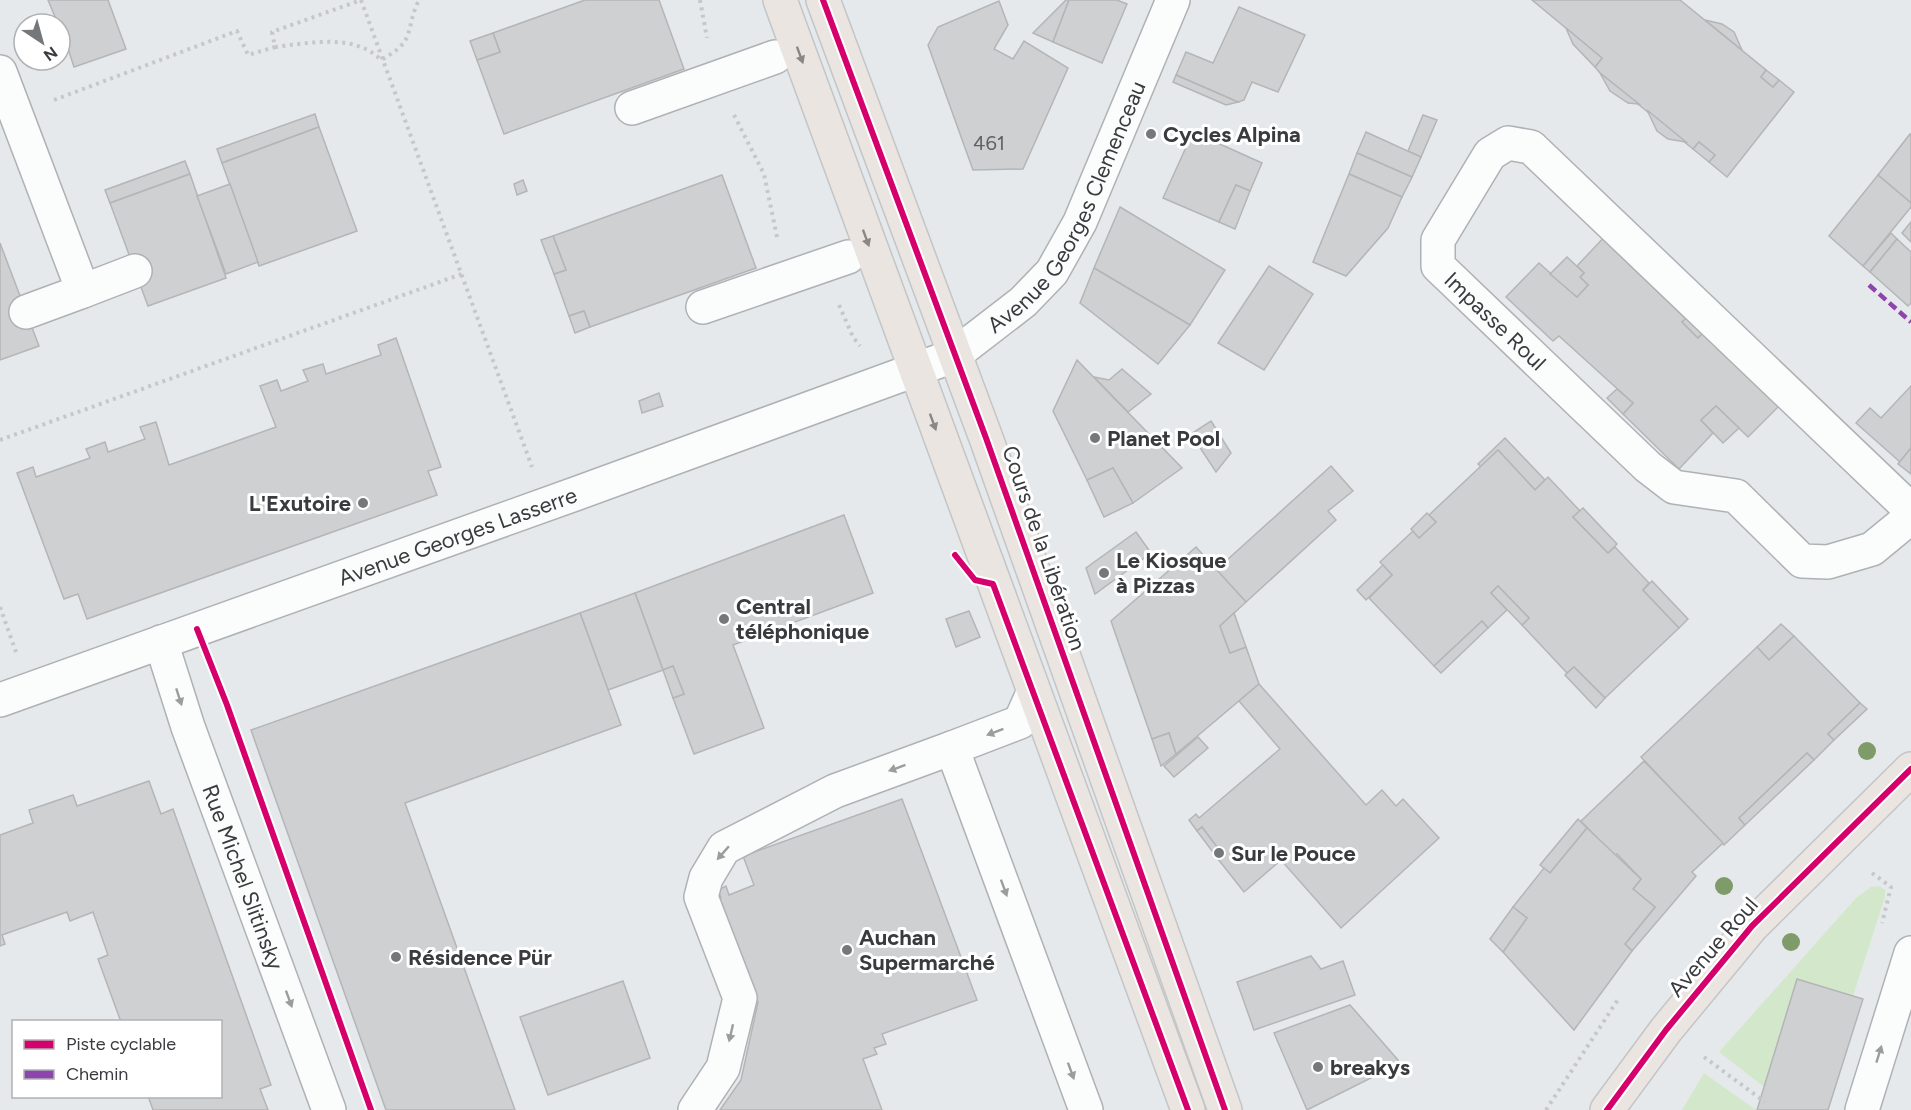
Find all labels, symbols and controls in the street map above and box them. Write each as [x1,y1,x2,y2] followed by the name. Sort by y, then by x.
[12,12,72,72] north arrow
[40,42,61,65] text: N
[795,46,805,64] one-way arrow
[982,77,1151,338] street label: Avenue Georges Clemenceau
[1163,121,1301,148] place label: Cycles Alpina
[1144,127,1158,141] marker: Cycles Alpina
[973,131,1005,155] house number: 461
[861,230,871,248] one-way arrow
[1439,266,1552,376] street label: Impasse Roul
[928,413,938,431] one-way arrow
[1107,425,1220,452] place label: Planet Pool
[1088,431,1102,445] marker: Planet Pool
[996,442,1092,654] street label: Cours de la Libération
[335,481,580,591] street label: Avenue Georges Lasserre
[249,490,351,517] place label: L'Exutoire
[356,496,370,510] marker: L'Exutoire
[1116,547,1226,599] place label: Le Kiosque à Pizzas
[1097,566,1111,580] marker: Le Kiosque à Pizzas
[736,593,869,645] place label: Central téléphonique
[717,612,731,626] marker: Central téléphonique
[175,689,184,707] one-way arrow
[986,727,1004,737] one-way arrow
[888,764,906,774] one-way arrow
[197,781,290,974] street label: Rue Michel Slitinsky
[1231,840,1356,867] place label: Sur le Pouce
[717,845,730,861] one-way arrow
[1212,846,1226,860] marker: Sur le Pouce
[999,879,1009,897] one-way arrow
[1662,892,1764,1002] street label: Avenue Roul
[859,924,995,976] place label: Auchan Supermarché
[840,943,854,957] marker: Auchan Supermarché
[408,944,552,971] place label: Résidence Pür
[389,950,403,964] marker: Résidence Pür
[284,990,294,1008] one-way arrow
[12,1020,222,1098] legend
[726,1024,736,1043] one-way arrow
[66,1033,176,1055] text: Piste cyclable
[1875,1045,1885,1063] one-way arrow
[1330,1054,1410,1081] place label: breakys
[1311,1060,1325,1074] marker: breakys
[1067,1062,1076,1080] one-way arrow
[66,1063,128,1085] text: Chemin

